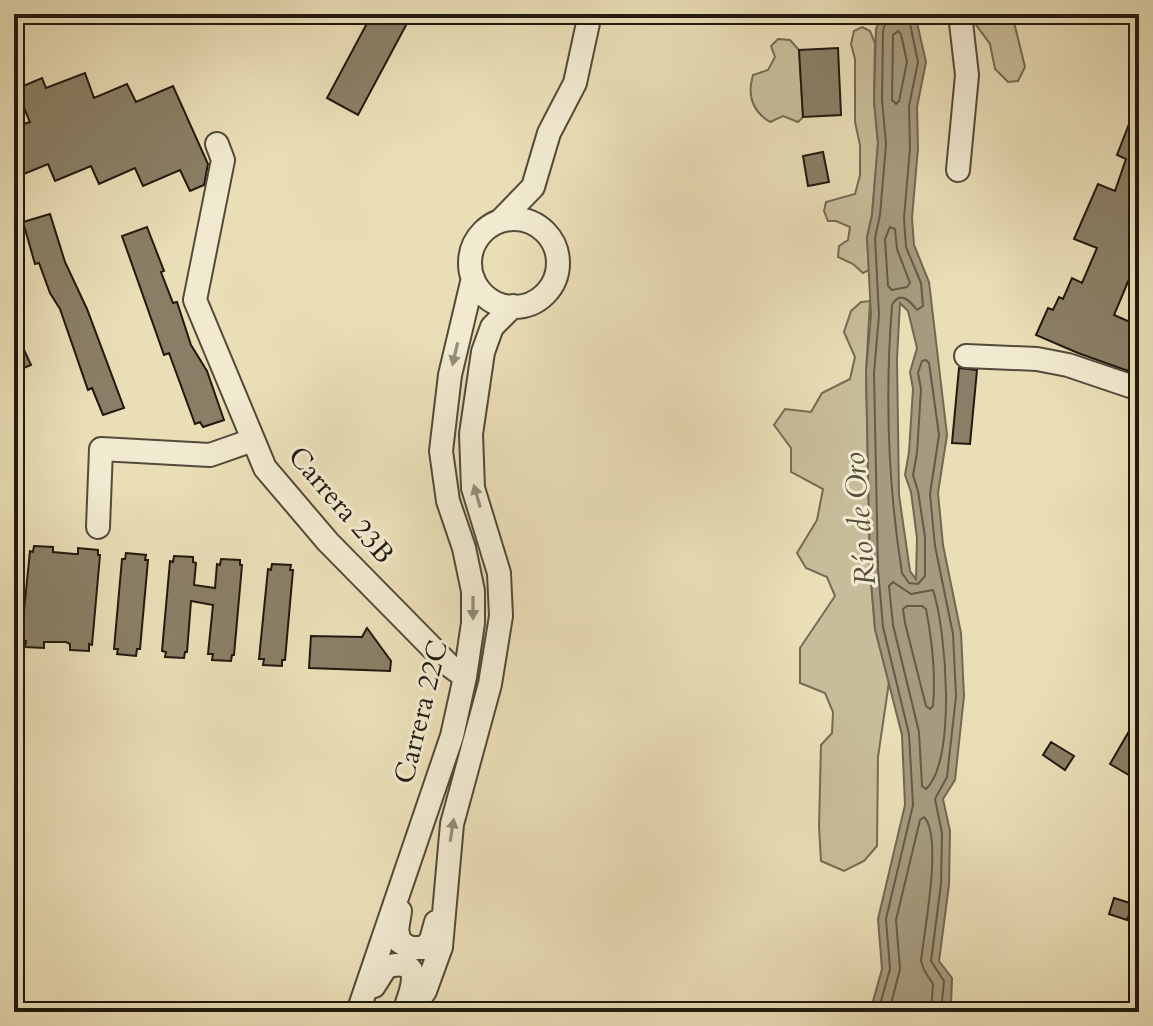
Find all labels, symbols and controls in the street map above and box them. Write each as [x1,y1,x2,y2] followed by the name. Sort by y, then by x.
[449,341,461,366] one-way arrow
[279,438,403,572] street label: Carrera 23B
[834,451,886,587] water label: Río de Oro
[470,483,483,507] one-way arrow
[467,596,479,621] one-way arrow
[385,636,457,788] street label: Carrera 22C
[446,818,459,843] one-way arrow

